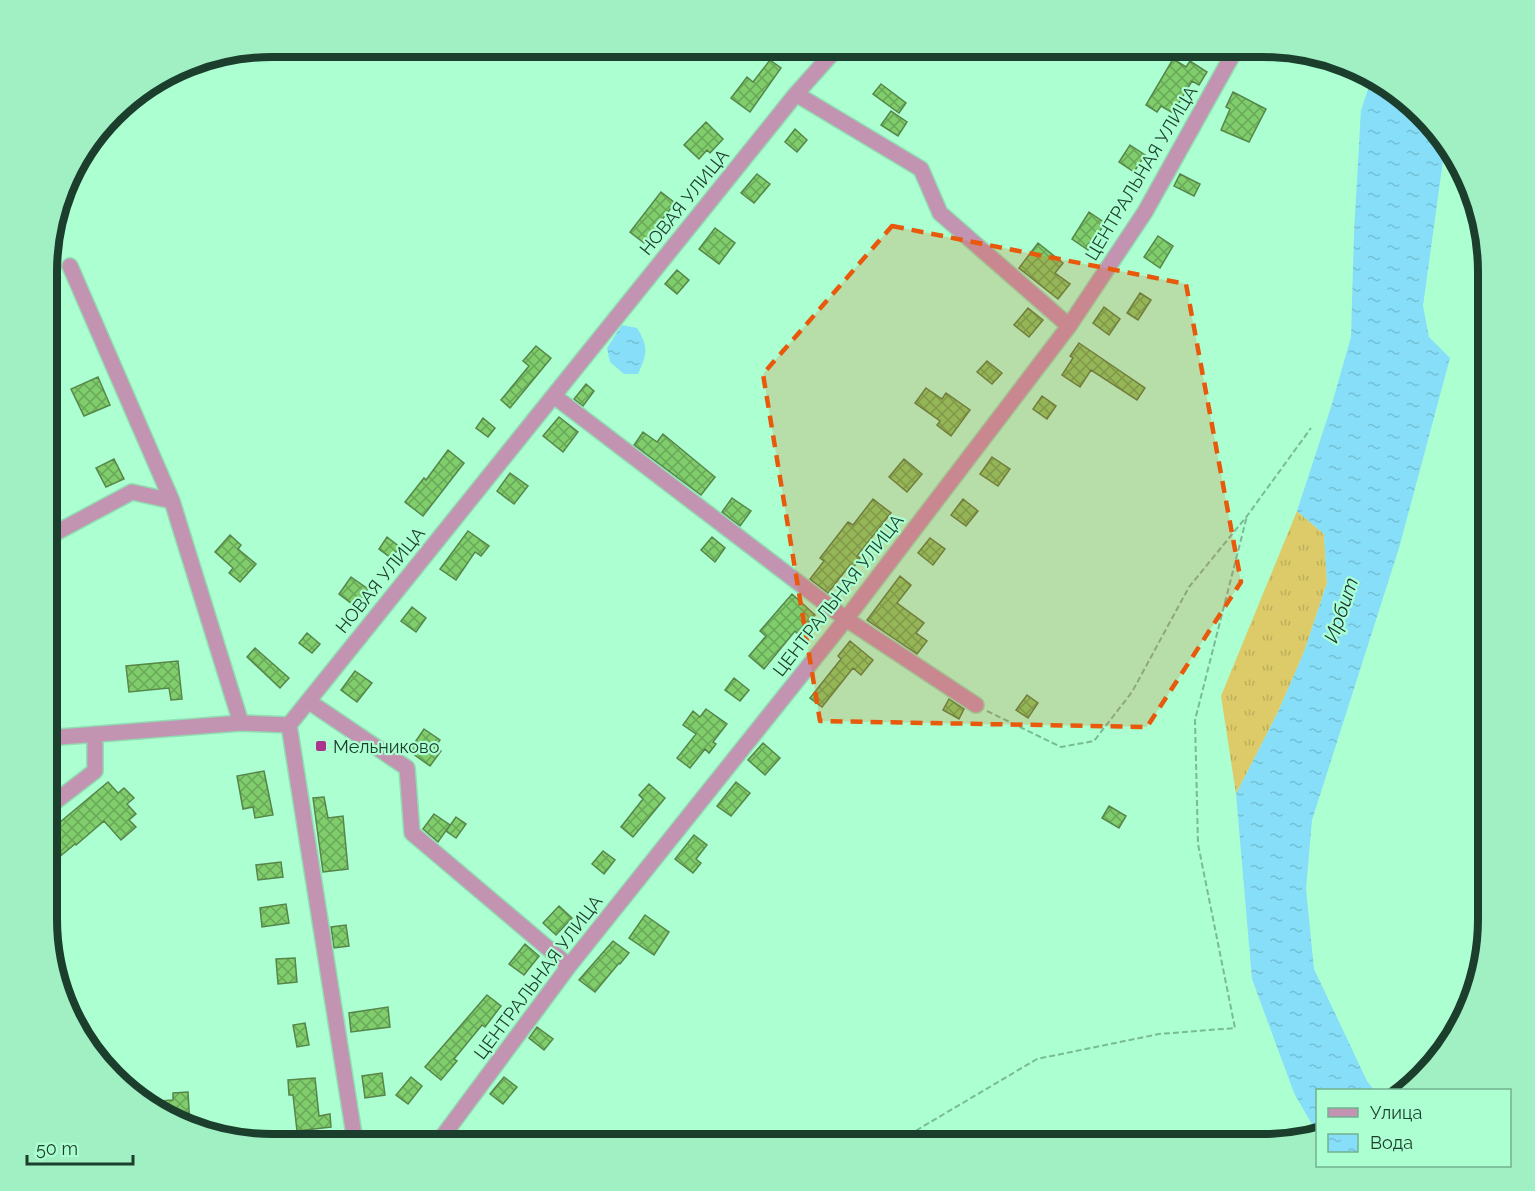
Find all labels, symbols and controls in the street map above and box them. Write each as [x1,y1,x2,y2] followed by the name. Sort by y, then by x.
[1081,82,1201,264] street label: ЦЕНТРАЛЬНАЯ УЛИЦА
[635,145,733,259] street label: НОВАЯ УЛИЦА
[768,510,908,680] street label: ЦЕНТРАЛЬНАЯ УЛИЦА
[331,523,429,637] street label: НОВАЯ УЛИЦА
[1319,574,1363,646] water label: Ирбит
[333,736,440,757] place label: Мельниково
[314,739,328,753] marker: Мельниково
[470,891,606,1063] street label: ЦЕНТРАЛЬНАЯ УЛИЦА
[1316,1089,1511,1167] legend
[1370,1102,1422,1123] text: Улица
[27,1128,134,1166] scale bar
[1370,1132,1413,1153] text: Вода
[36,1138,78,1159] text: 50 m

